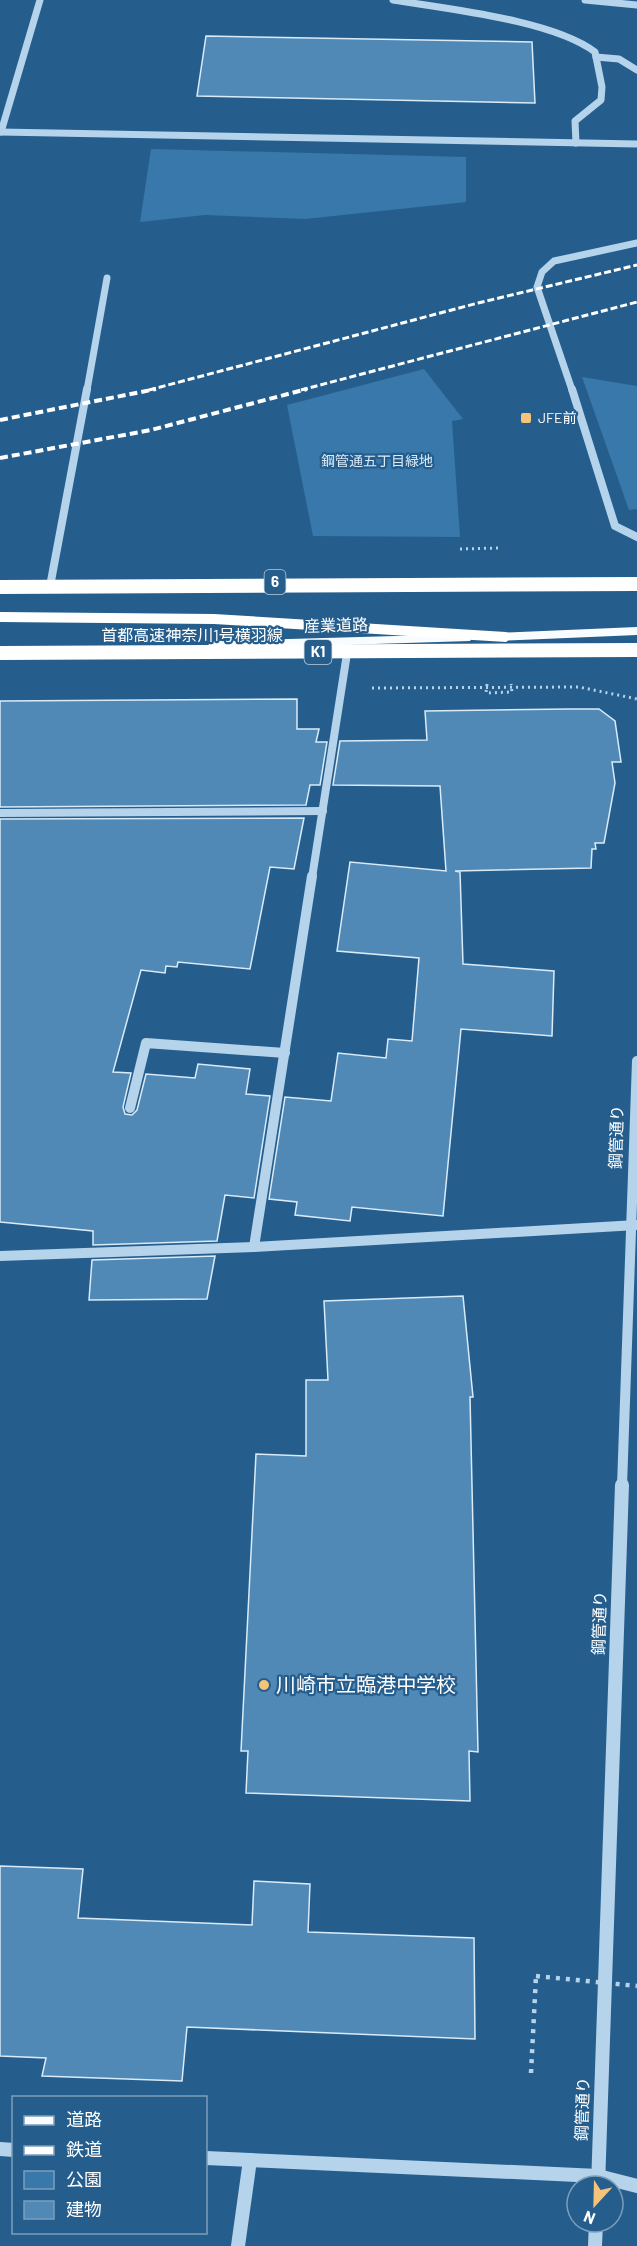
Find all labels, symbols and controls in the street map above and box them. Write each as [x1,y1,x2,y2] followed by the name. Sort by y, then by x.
[538,409,577,426] place label: JFE前
[519,411,533,425] marker: JFE前
[321,452,433,469] park label: 鋼管通五丁目緑地
[264,570,286,594] road number: 6
[304,614,368,635] street label: 産業道路
[101,625,283,644] street label: 首都高速神奈川1号横羽線
[304,640,332,664] road number: K1
[605,1105,626,1169] street label: 鋼管通り
[588,1591,609,1655] street label: 鋼管通り
[276,1672,456,1696] place label: 川崎市立臨港中学校
[257,1678,271,1692] marker: 川崎市立臨港中学校
[571,2077,592,2141] street label: 鋼管通り
[12,2096,207,2234] legend
[66,2108,102,2130] text: 道路
[66,2138,102,2160] text: 鉄道
[66,2168,102,2190] text: 公園
[565,2174,625,2234] north arrow
[66,2198,102,2220] text: 建物
[581,2208,598,2229] text: N

